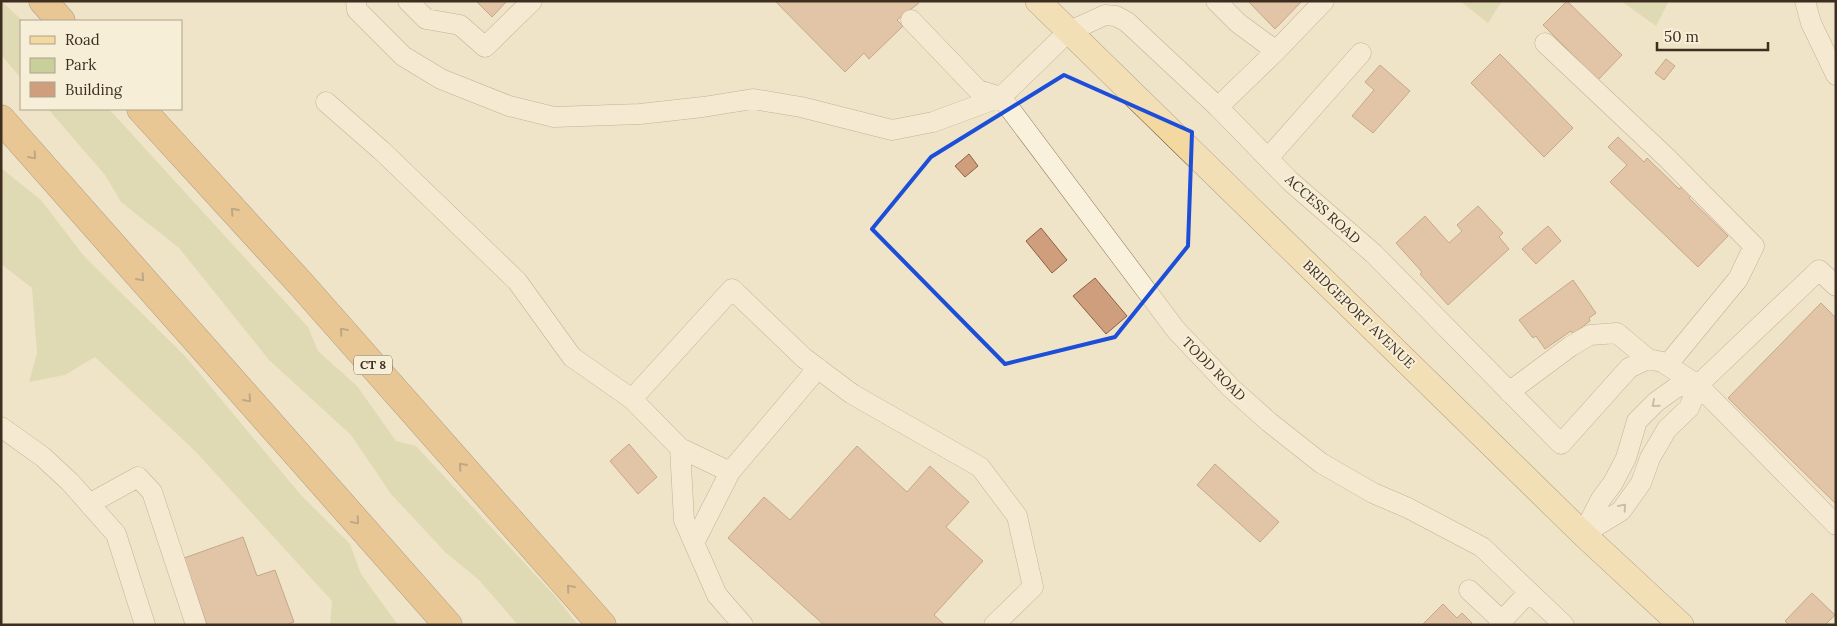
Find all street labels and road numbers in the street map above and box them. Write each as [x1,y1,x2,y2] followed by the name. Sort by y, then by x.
[1281,170,1364,248] street label: ACCESS ROAD
[1299,256,1419,372] street label: BRIDGEPORT AVENUE
[1178,333,1250,405] street label: TODD ROAD
[354,356,392,374] road number: CT 8

